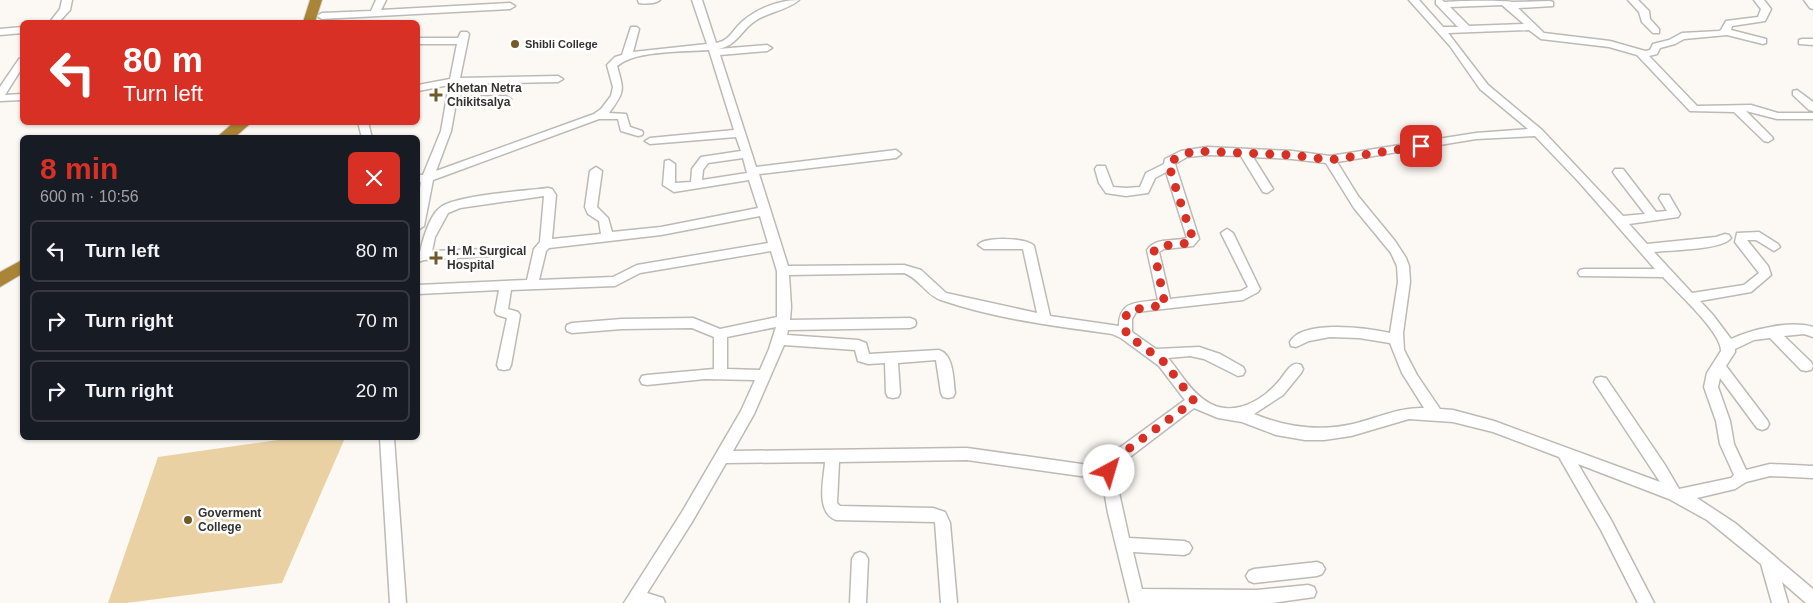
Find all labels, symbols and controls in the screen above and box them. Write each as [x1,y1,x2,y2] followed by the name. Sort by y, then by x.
[509,38,521,50] marker: Shibli College
[525,38,598,50] place label: Shibli College
[40,40,105,105] icon: left
[123,40,203,79] text: 80 m
[123,81,203,106] text: Turn left
[447,81,522,109] place label: Khetan Netra Chikitsalya
[429,88,443,102] marker: Khetan Netra Chikitsalya
[1400,125,1442,167] pin
[1407,132,1435,160] icon: arrive
[40,152,118,185] text: 8 min
[348,152,400,204] button: close
[40,188,139,205] text: 600 m · 10:56
[42,237,70,265] icon: left
[85,240,160,261] text: Turn left
[356,240,398,261] text: 80 m
[447,244,526,272] place label: H. M. Surgical Hospital
[429,251,443,265] marker: H. M. Surgical Hospital
[42,307,70,335] icon: right
[85,310,173,331] text: Turn right
[356,310,398,331] text: 70 m
[42,377,70,405] icon: right
[85,380,173,401] text: Turn right
[356,380,398,401] text: 20 m
[1082,444,1134,496] position arrow
[198,506,261,534] place label: Goverment College
[182,514,194,526] marker: Goverment College

